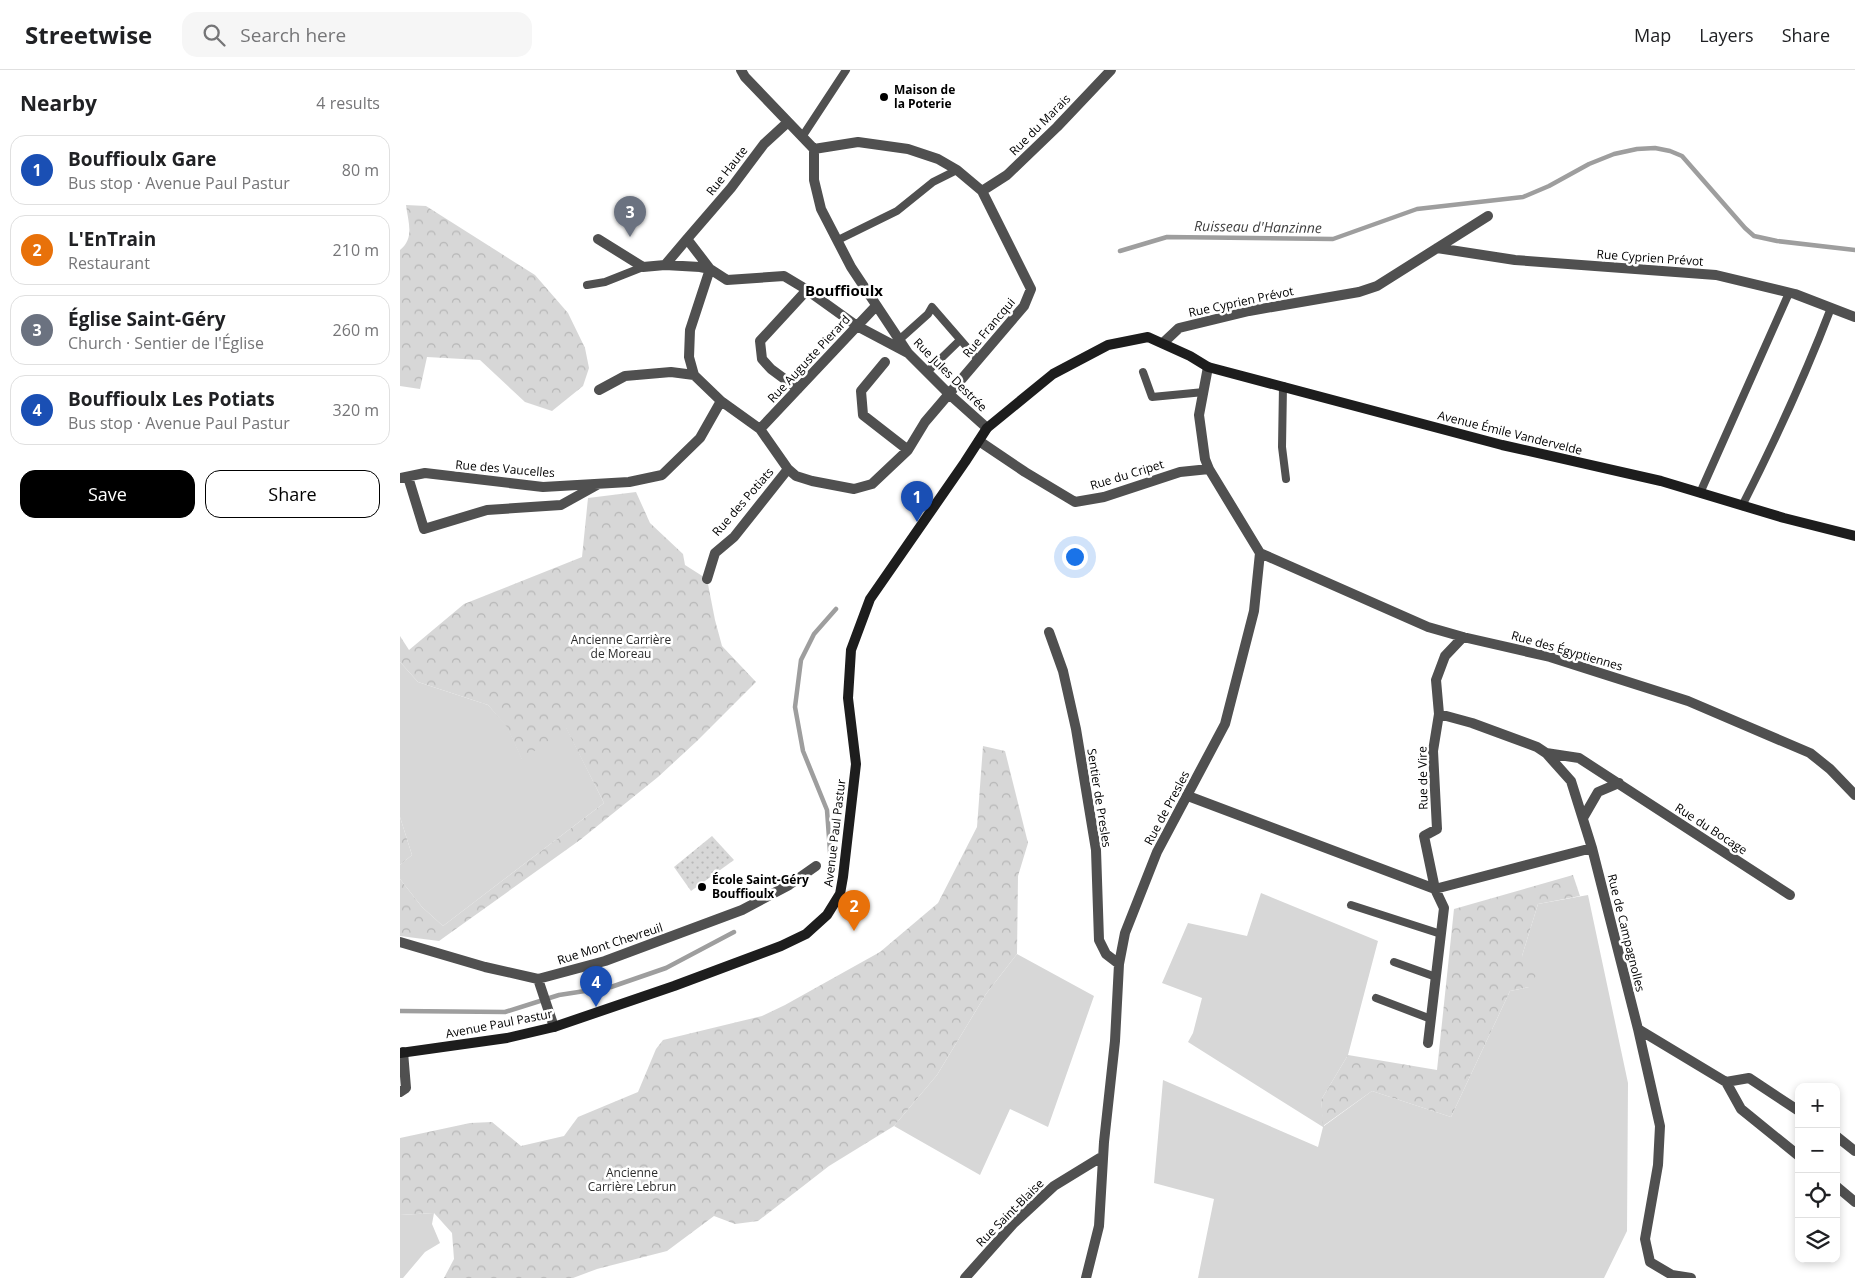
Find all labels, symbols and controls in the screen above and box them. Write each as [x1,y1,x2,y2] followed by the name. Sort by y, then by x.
[182,12,532,57] search box
[25,18,152,51] text: Streetwise
[200,21,228,49] icon: search
[240,22,346,48] text: Search here
[1634,23,1671,47] text: Map
[1699,23,1754,47] text: Layers
[1782,23,1830,47] text: Share
[894,81,955,112] place label: Maison de la Poterie
[20,89,97,117] text: Nearby
[1005,90,1074,159] street label: Rue du Marais
[878,91,890,103] marker: Maison de la Poterie
[316,92,380,114] text: 4 results
[702,142,751,199] street label: Rue Haute
[68,146,217,172] text: Bouffioulx Gare
[32,159,42,181] text: 1
[342,159,379,181] text: 80 m
[68,172,290,194] text: Bus stop · Avenue Paul Pastur
[614,196,646,237] pin: 3
[1194,216,1322,237] water label: Ruisseau d'Hanzinne
[68,226,156,252] text: L'EnTrain
[32,239,42,261] text: 2
[333,239,379,261] text: 210 m
[1596,245,1704,270] street label: Rue Cyprien Prévot
[68,252,150,274] text: Restaurant
[805,280,883,300] district label: Bouffioulx
[1187,282,1295,321] street label: Rue Cyprien Prévot
[959,294,1019,361] street label: Rue Francqui
[68,306,226,332] text: Église Saint-Géry
[764,311,854,406] street label: Rue Auguste Pierard
[32,319,42,341] text: 3
[333,319,379,341] text: 260 m
[68,332,264,354] text: Church · Sentier de l'Église
[910,334,991,415] street label: Rue Jules Destrée
[68,386,275,412] text: Bouffioulx Les Potiats
[32,399,42,421] text: 4
[333,399,379,421] text: 320 m
[1436,406,1585,459] street label: Avenue Émile Vandervelde
[68,412,290,434] text: Bus stop · Avenue Paul Pastur
[1088,455,1166,494] street label: Rue du Cripet
[455,456,556,481] street label: Rue des Vaucelles
[708,463,777,540] street label: Rue des Potiats
[20,470,195,518] button: Save
[205,470,380,518] button: Share
[901,481,933,522] pin: 1
[1062,544,1088,570] your location
[1509,626,1625,675] street label: Rue des Égyptiennes
[571,631,672,662] park label: Ancienne Carrière de Moreau
[1413,746,1432,810] street label: Rue de Vire
[1083,747,1116,849] street label: Sentier de Presles
[1140,767,1193,848] street label: Rue de Presles
[819,778,850,888] street label: Avenue Paul Pastur
[1672,799,1751,858] street label: Rue du Bocage
[712,871,809,902] place label: École Saint-Géry Bouffioulx
[1604,872,1649,994] street label: Rue de Campagnolles
[696,881,708,893] marker: École Saint-Géry Bouffioulx
[838,890,870,931] pin: 2
[555,918,665,969] street label: Rue Mont Chevreuil
[580,966,612,1007] pin: 4
[444,1005,554,1042] street label: Avenue Paul Pastur
[1795,1083,1840,1263] map controls
[1795,1083,1840,1128] button: +
[1795,1128,1840,1173] button: −
[588,1164,676,1195] park label: Ancienne Carrière Lebrun
[1795,1173,1840,1218] button: locate
[972,1175,1047,1250] street label: Rue Saint-Blaise
[1795,1218,1840,1263] button: layers

